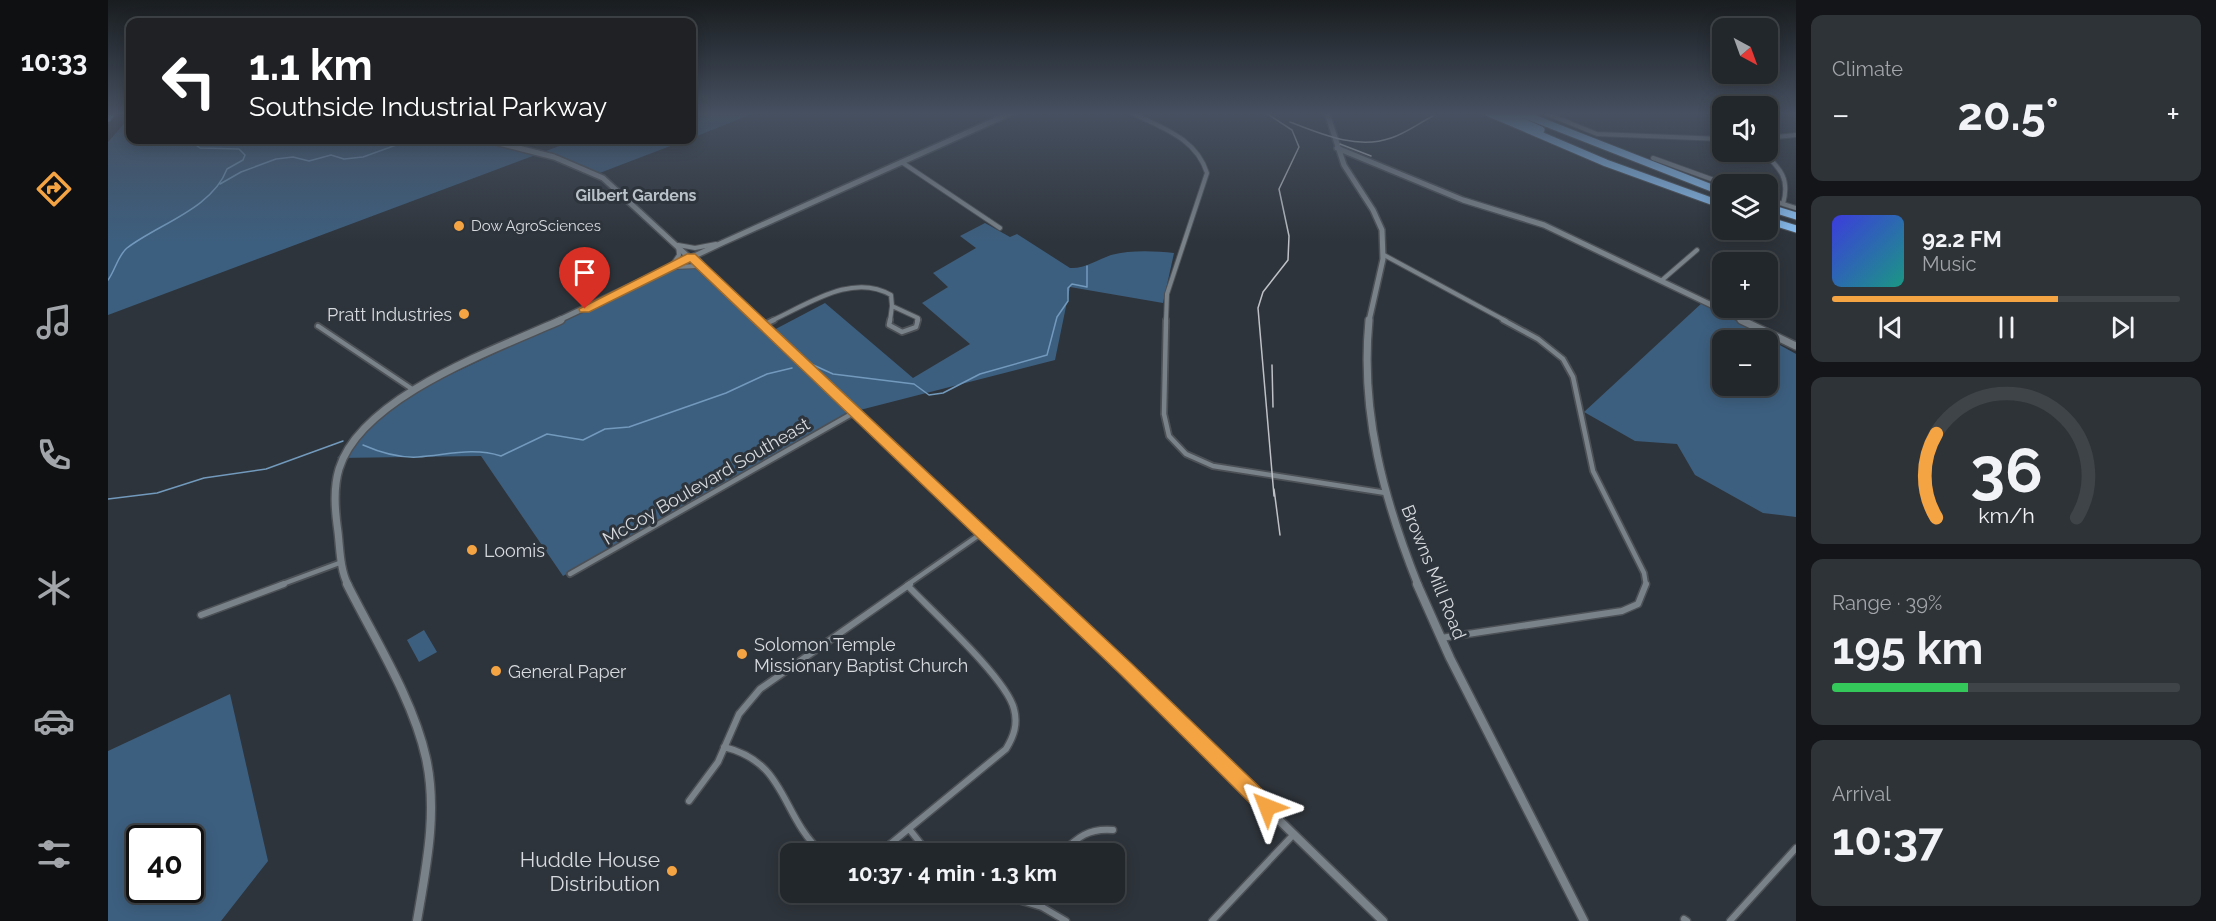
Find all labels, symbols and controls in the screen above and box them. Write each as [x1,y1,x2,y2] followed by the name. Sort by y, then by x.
[1712,18,1778,84] north arrow
[1712,18,1778,396] map controls
[249,41,373,90] text: 1.1 km
[150,42,228,120] icon: left
[21,46,87,77] text: 10:33
[1832,57,1903,81] text: Climate
[1958,88,2058,141] text: 20.5°
[249,91,607,122] text: Southside Industrial Parkway
[1832,95,1850,134] text: −
[2166,95,2180,134] text: +
[1712,96,1778,162] button: sound
[33,168,75,210] icon: directions
[1712,174,1778,240] button: layers
[575,186,697,205] district label: Gilbert Gardens
[471,217,601,235] place label: Dow AgroSciences
[452,219,466,233] marker: Dow AgroSciences
[1922,226,2002,252] text: 92.2 FM
[559,247,610,309] pin
[1712,252,1778,318] button: +
[1922,252,1976,276] text: Music
[568,256,601,289] icon: arrive
[33,301,75,343] icon: music
[327,304,452,325] place label: Pratt Industries
[457,307,471,321] marker: Pratt Industries
[1874,311,1907,344] icon: previous
[1990,311,2023,344] icon: pause
[2106,311,2139,344] icon: next
[1712,330,1778,396] button: −
[599,413,813,549] street label: McCoy Boulevard Southeast
[1970,433,2042,507] text: 36
[33,434,75,476] icon: phone
[1397,502,1471,642] street label: Browns Mill Road
[1978,503,2034,528] text: km/h
[484,540,545,561] place label: Loomis
[465,543,479,557] marker: Loomis
[33,567,75,609] icon: climate
[1832,591,1942,615] text: Range · 39%
[1832,622,1983,675] text: 195 km
[754,634,968,676] place label: Solomon Temple Missionary Baptist Church
[735,647,749,661] marker: Solomon Temple Missionary Baptist Church
[508,661,627,682] place label: General Paper
[489,664,503,678] marker: General Paper
[33,700,75,742] icon: car
[1235,775,1299,839] position arrow
[1832,782,1891,806] text: Arrival
[1832,813,1943,866] text: 10:37
[126,825,204,903] speed limit sign: 40
[33,833,75,875] icon: filters
[520,847,660,896] place label: Huddle House Distribution
[848,860,1057,886] text: 10:37 · 4 min · 1.3 km
[665,864,679,878] marker: Huddle House Distribution

